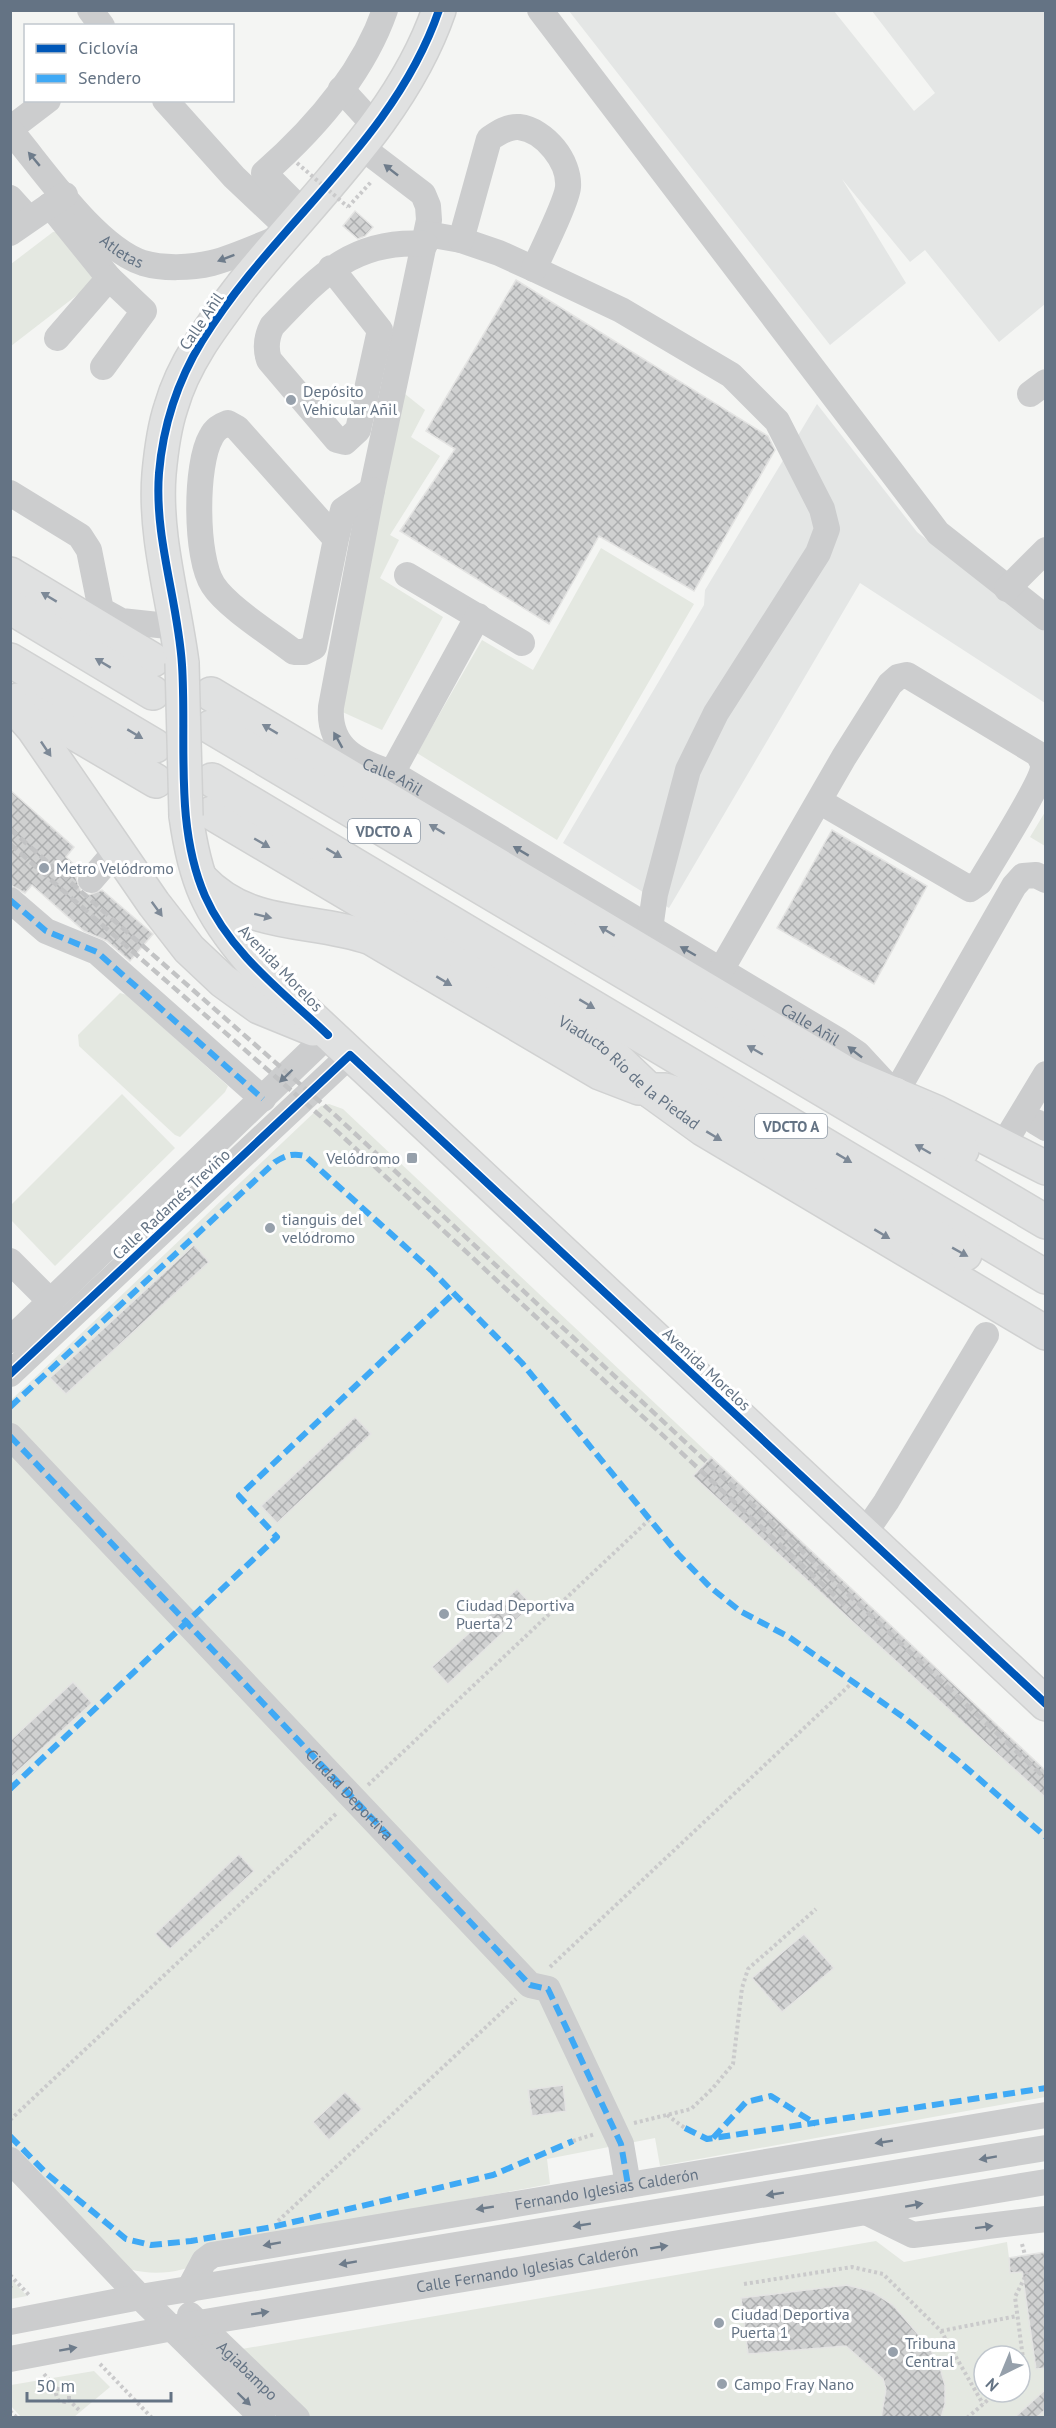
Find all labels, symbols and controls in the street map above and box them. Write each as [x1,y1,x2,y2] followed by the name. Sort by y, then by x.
[24,24,234,102] legend
[78,36,138,59] text: Ciclovía
[78,66,141,89] text: Sendero
[28,151,41,167] one-way arrow
[383,163,399,176] one-way arrow
[96,230,147,272] street label: Atletas
[217,254,235,263] one-way arrow
[175,288,228,354] street label: Calle Añil
[302,381,397,419] place label: Depósito Vehicular Añil
[284,393,298,407] marker: Depósito Vehicular Añil
[41,592,57,603] one-way arrow
[95,657,111,668] one-way arrow
[261,724,278,734] one-way arrow
[127,729,144,739] one-way arrow
[333,731,343,748] one-way arrow
[40,740,52,756] one-way arrow
[359,753,427,800] street label: Calle Añil
[348,819,420,843] road number: VDCTO A
[428,824,445,834] one-way arrow
[254,838,271,848] one-way arrow
[513,845,529,856] one-way arrow
[326,848,343,858] one-way arrow
[56,858,174,878] place label: Metro Velódromo
[37,861,51,875] marker: Metro Velódromo
[151,900,163,916] one-way arrow
[254,911,272,921] one-way arrow
[235,920,328,1016] street label: Avenida Morelos
[599,925,615,936] one-way arrow
[680,945,696,956] one-way arrow
[436,975,452,986] one-way arrow
[579,999,596,1009] one-way arrow
[777,999,844,1049] street label: Calle Añil
[554,1010,704,1134] street label: Viaducto Río de la Piedad
[747,1045,763,1056] one-way arrow
[847,1047,862,1059] one-way arrow
[280,1068,294,1082] one-way arrow
[755,1114,827,1138] road number: VDCTO A
[706,1130,722,1141] one-way arrow
[108,1144,234,1264] street label: Calle Radamés Treviño
[915,1144,931,1155] one-way arrow
[325,1148,400,1168] place label: Velódromo
[405,1151,419,1165] marker: Velódromo
[836,1152,852,1163] one-way arrow
[282,1209,363,1247] place label: tianguis del velódromo
[263,1221,277,1235] marker: tianguis del velódromo
[874,1229,890,1240] one-way arrow
[952,1247,969,1257] one-way arrow
[659,1323,755,1415] street label: Avenida Morelos
[456,1595,575,1633] place label: Ciudad Deportiva Puerta 2
[437,1607,451,1621] marker: Ciudad Deportiva Puerta 2
[302,1745,398,1845] street label: Ciudad Deportiva
[875,2138,894,2147] one-way arrow
[978,2154,997,2163] one-way arrow
[513,2164,700,2214] street label: Fernando Iglesias Calderón
[765,2190,784,2199] one-way arrow
[905,2200,924,2209] one-way arrow
[475,2204,494,2213] one-way arrow
[573,2221,592,2230] one-way arrow
[974,2222,993,2232] one-way arrow
[262,2240,281,2249] one-way arrow
[415,2240,639,2297] street label: Calle Fernando Iglesias Calderón
[650,2242,669,2251] one-way arrow
[339,2259,358,2268] one-way arrow
[731,2304,850,2342] place label: Ciudad Deportiva Puerta 1
[250,2308,269,2317] one-way arrow
[712,2316,726,2330] marker: Ciudad Deportiva Puerta 1
[905,2333,956,2371] place label: Tribuna Central
[213,2337,282,2404] street label: Agiabampo
[59,2344,78,2353] one-way arrow
[972,2344,1032,2404] north arrow
[886,2345,900,2359] marker: Tribuna Central
[27,2365,171,2403] scale bar
[36,2374,75,2397] text: 50 m
[734,2374,854,2394] place label: Campo Fray Nano
[981,2374,1002,2396] text: N
[715,2377,729,2391] marker: Campo Fray Nano
[236,2391,250,2405] one-way arrow

